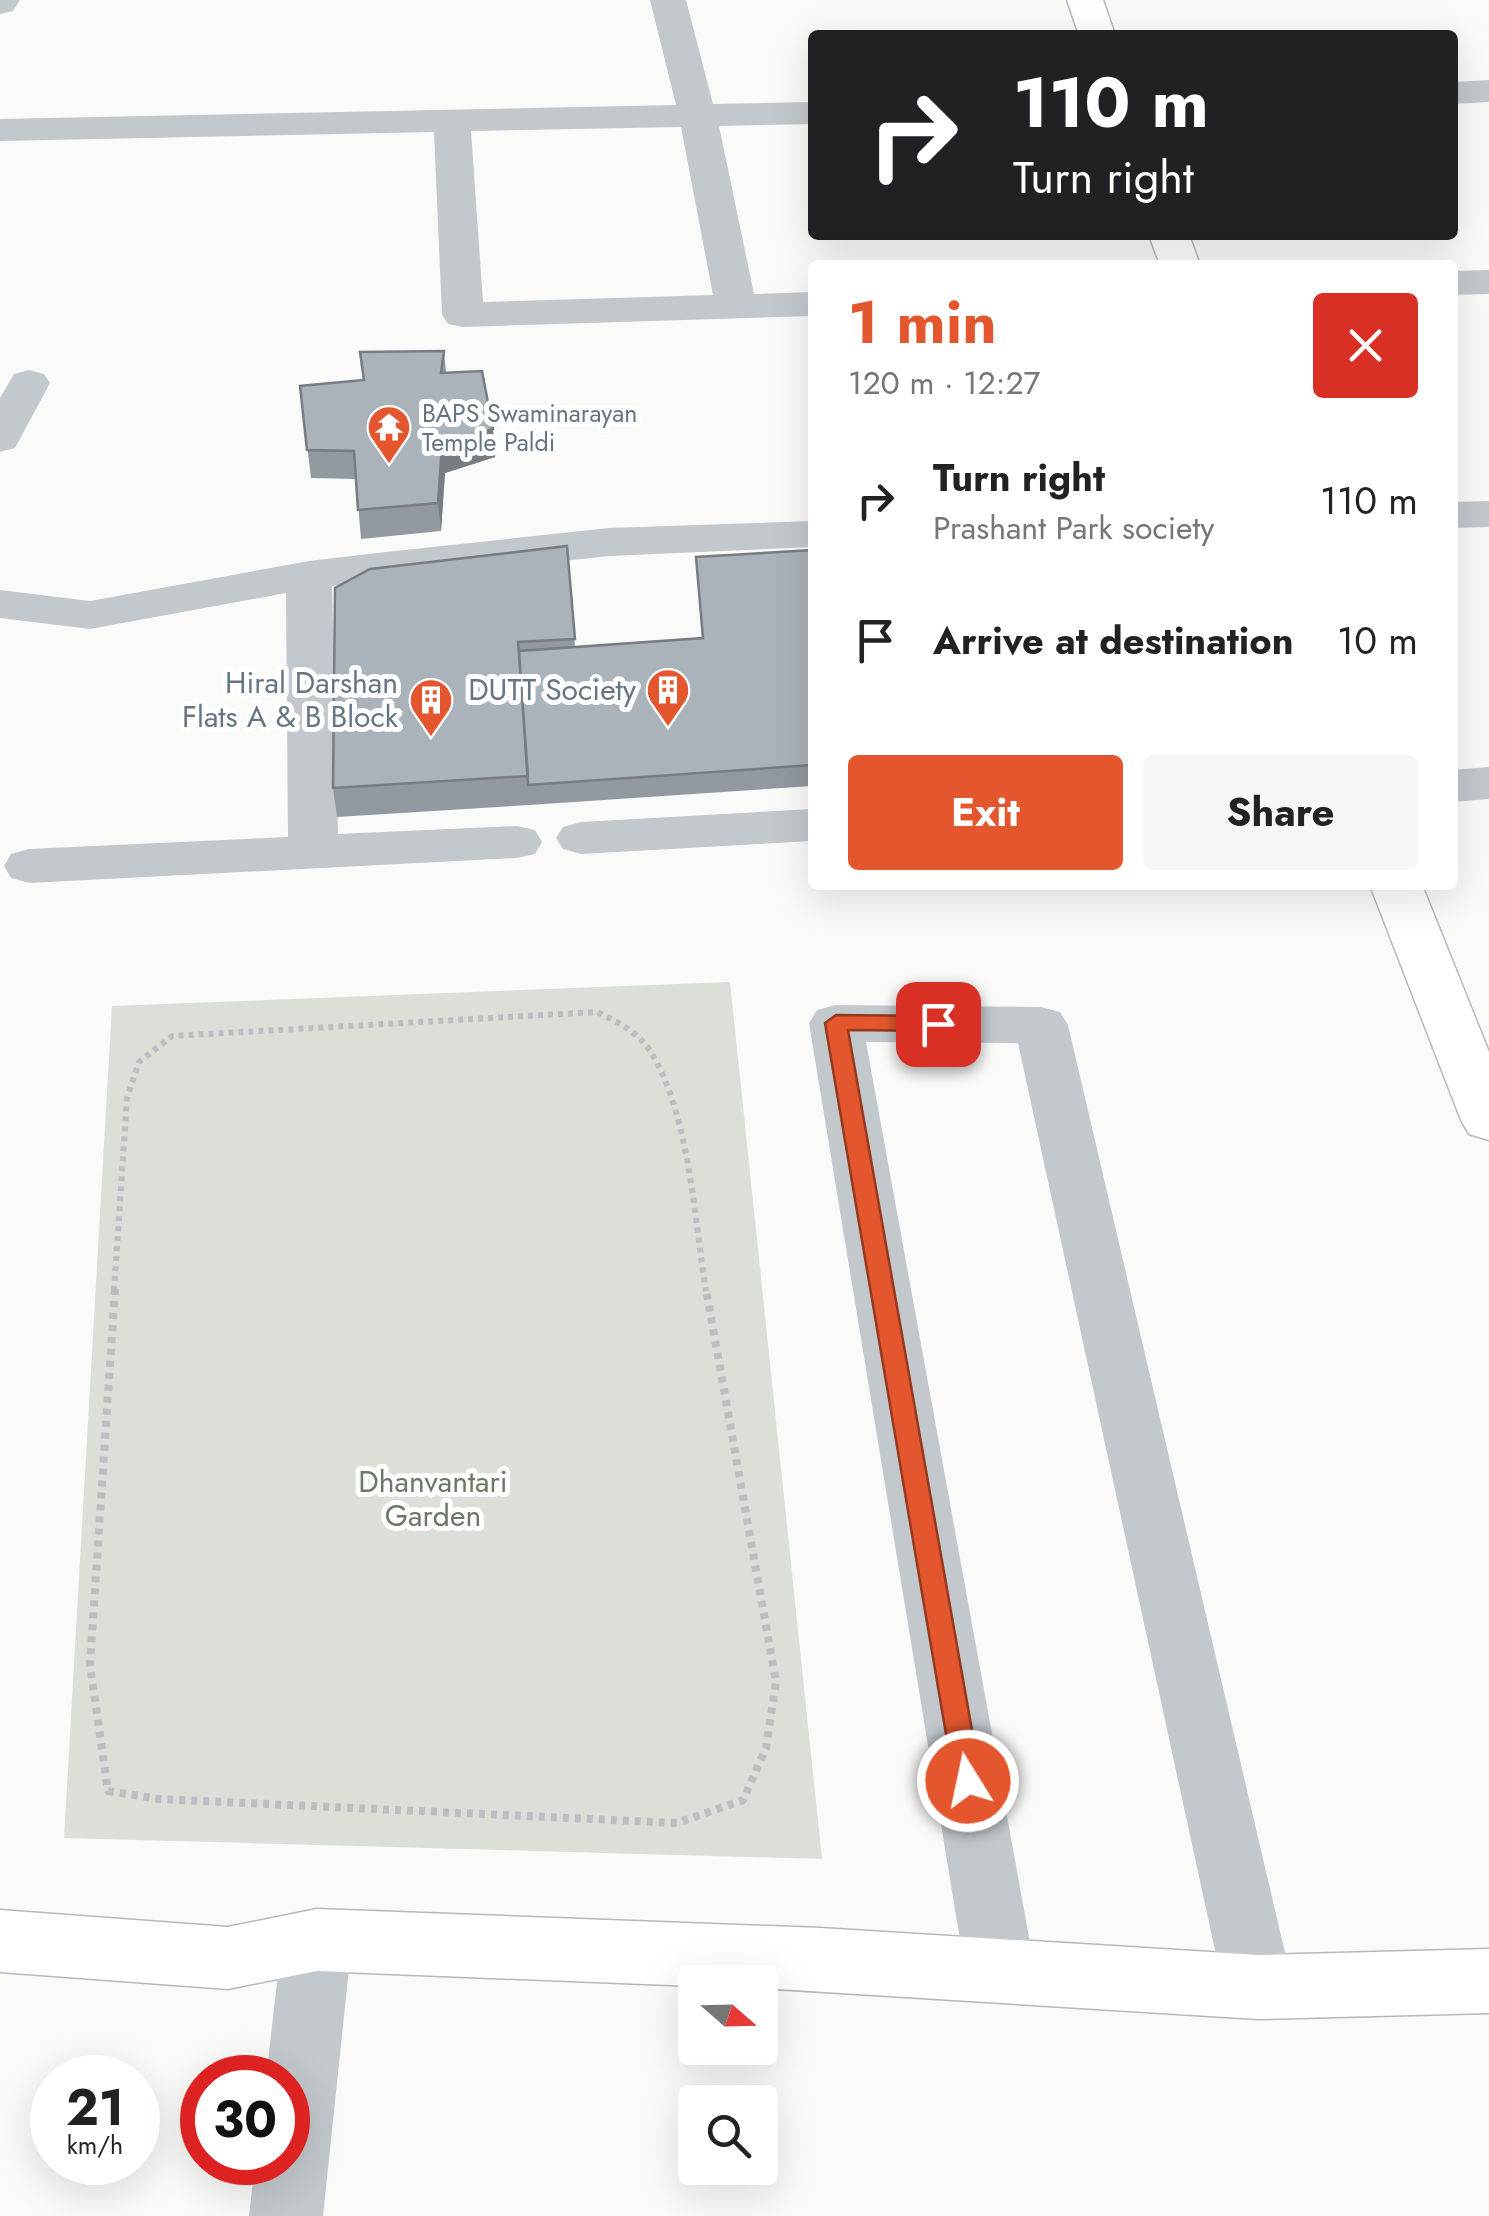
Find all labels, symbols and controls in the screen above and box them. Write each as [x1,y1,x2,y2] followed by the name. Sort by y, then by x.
[1013,52,1209,153] text: 110 m
[848,70,978,200] icon: right
[1013,145,1194,210] text: Turn right
[848,279,997,366] text: 1 min
[1313,293,1418,398] button: close
[848,360,1040,406] text: 120 m · 12:27
[422,395,637,460] place label: BAPS Swaminarayan Temple Paldi
[366,404,412,465] temple icon: BAPS Swaminarayan Temple Paldi
[933,450,1105,505] text: Turn right
[848,473,903,528] icon: right
[1320,473,1418,528] text: 110 m
[933,505,1214,551] text: Prashant Park society
[848,613,903,668] icon: arrive
[933,613,1294,668] text: Arrive at destination
[1337,613,1418,668] text: 10 m
[182,661,399,738] place label: Hiral Darshan Flats A & B Block
[645,667,691,728] building icon: DUTT Society
[468,668,637,711] place label: DUTT Society
[408,677,454,738] building icon: Hiral Darshan Flats A & B Block
[848,755,1123,870] button: Exit
[1143,755,1418,870] button: Share
[896,982,981,1067] pin
[911,997,966,1052] icon: arrive
[358,1460,508,1537] park label: Dhanvantari Garden
[916,1729,1020,1833] position arrow
[678,1965,778,2065] north arrow
[678,1965,778,2185] map controls
[180,2055,310,2185] speed limit sign: 30
[66,2071,124,2144] text: 21
[678,2085,778,2185] button: search
[67,2127,123,2163] text: km/h

